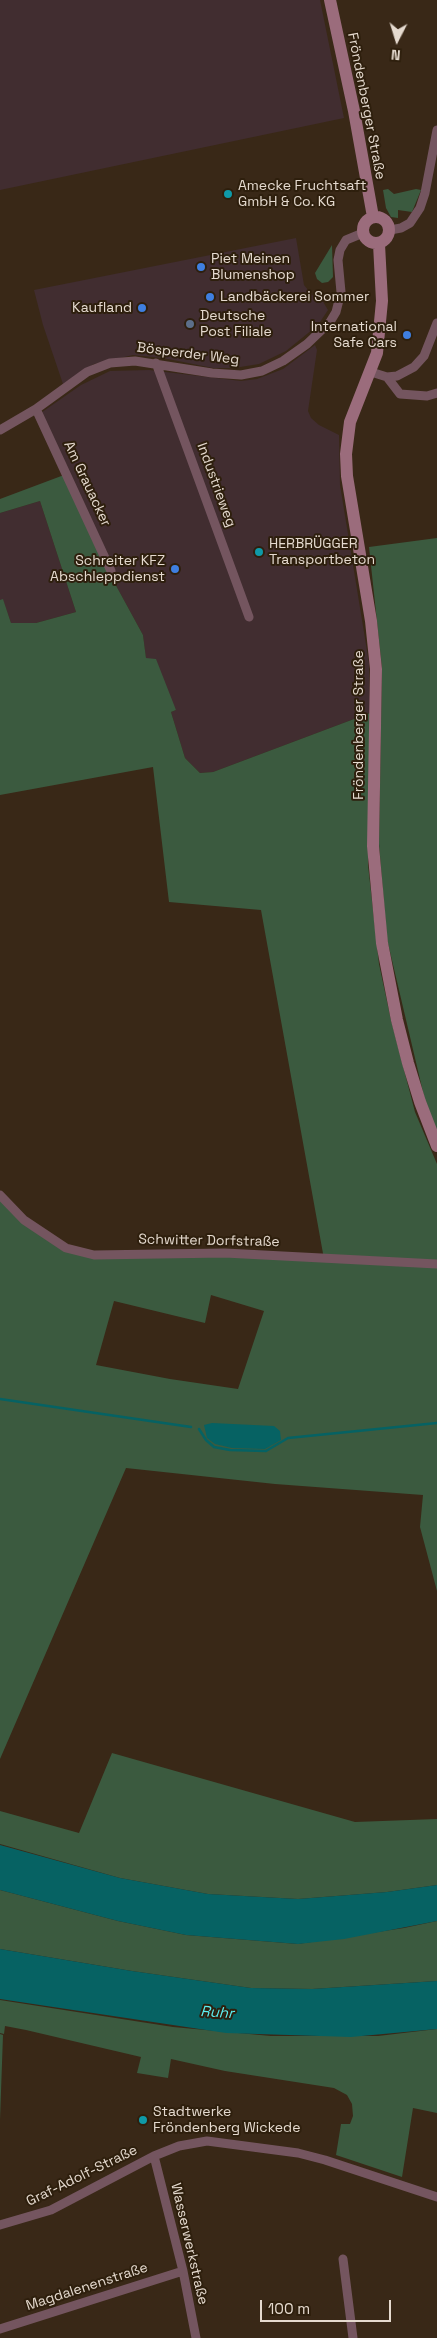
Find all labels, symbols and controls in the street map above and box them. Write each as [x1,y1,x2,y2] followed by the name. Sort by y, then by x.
[372,15,422,65] north arrow
[344,31,388,181] street label: Fröndenberger Straße
[390,46,401,64] text: N
[238,178,366,210] place label: Amecke Fruchtsaft GmbH & Co. KG
[222,188,234,200] marker: Amecke Fruchtsaft GmbH & Co. KG
[211,251,295,284] place label: Piet Meinen Blumenshop
[195,261,207,273] marker: Piet Meinen Blumenshop
[220,289,369,305] place label: Landbäckerei Sommer
[204,291,216,303] marker: Landbäckerei Sommer
[72,300,132,316] place label: Kaufland
[136,302,148,314] marker: Kaufland
[200,308,272,341] place label: Deutsche Post Filiale
[184,318,196,330] marker: Deutsche Post Filiale
[311,319,397,352] place label: International Safe Cars
[401,329,413,341] marker: International Safe Cars
[136,339,240,369] street label: Bösperder Weg
[60,439,114,529] street label: Am Grauacker
[193,441,239,529] street label: Industrieweg
[269,536,375,568] place label: HERBRÜGGER Transportbeton
[253,546,265,558] marker: HERBRÜGGER Transportbeton
[50,553,165,586] place label: Schreiter KFZ Abschleppdienst
[169,563,181,575] marker: Schreiter KFZ Abschleppdienst
[351,650,367,800] street label: Fröndenberger Straße
[138,1231,280,1251] street label: Schwitter Dorfstraße
[200,2003,234,2023] water label: Ruhr
[153,2104,300,2136] place label: Stadtwerke Fröndenberg Wickede
[137,2114,149,2126] marker: Stadtwerke Fröndenberg Wickede
[24,2142,140,2210] street label: Graf-Adolf-Straße
[167,2182,211,2306] street label: Wasserwerkstraße
[24,2259,150,2315] street label: Magdalenenstraße
[262,2290,393,2322] scale bar
[268,2299,310,2318] text: 100 m

